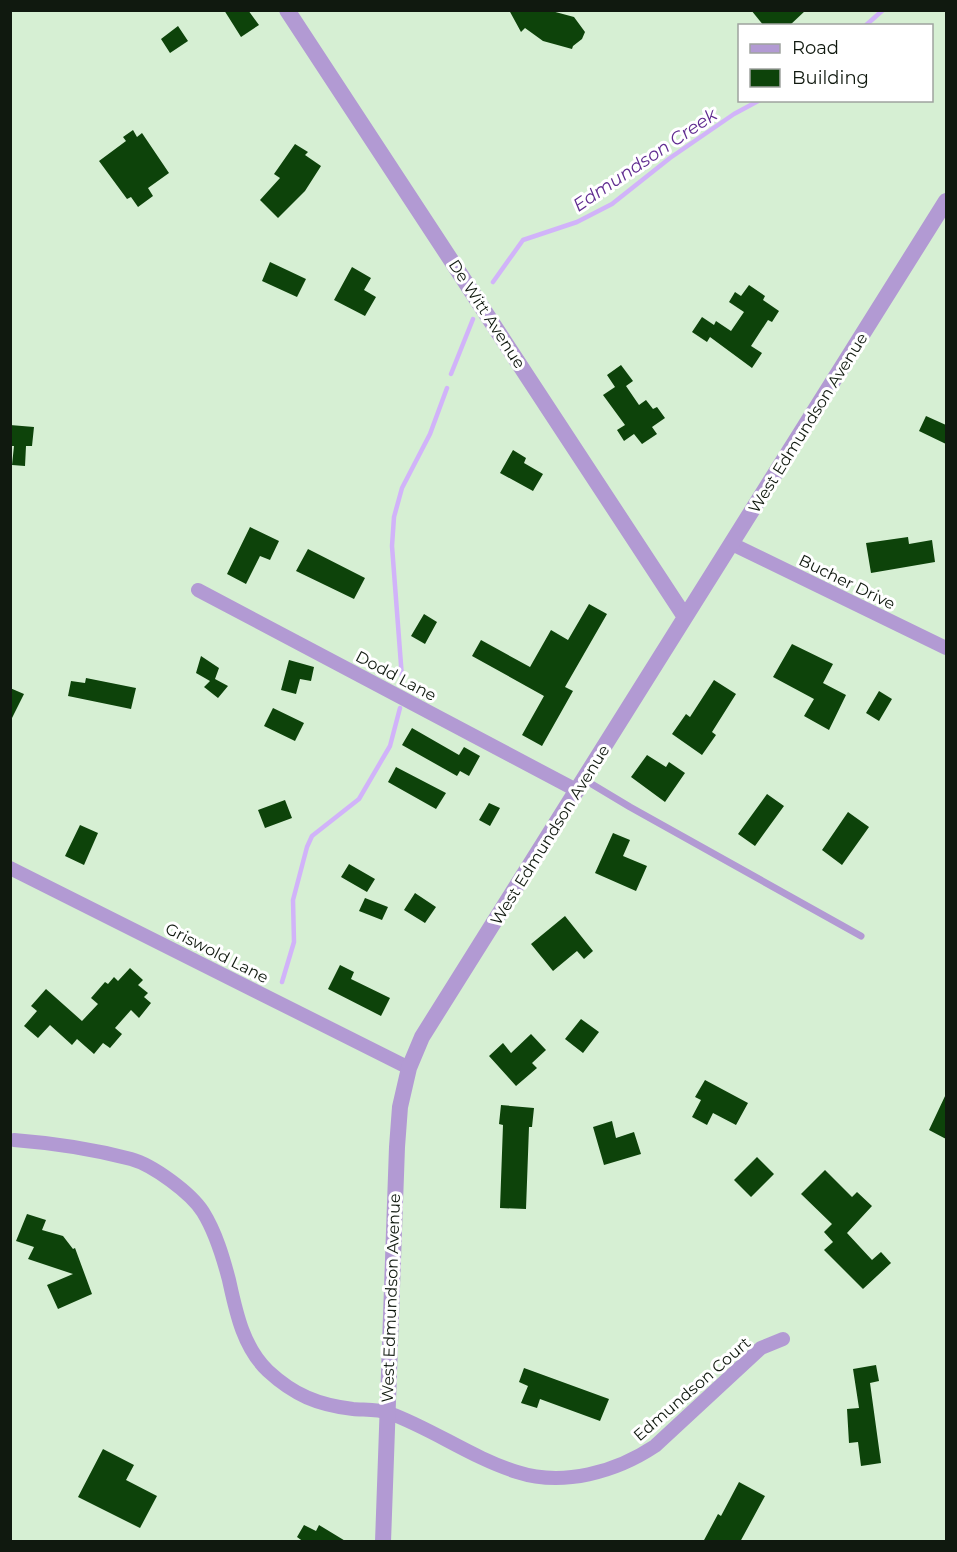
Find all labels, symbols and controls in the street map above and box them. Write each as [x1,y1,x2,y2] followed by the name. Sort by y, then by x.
[738,24,933,102] legend
[792,37,839,59] text: Road
[792,67,869,89] text: Building
[569,103,722,216] water label: Edmundson Creek
[445,256,529,372] street label: De Witt Avenue
[745,329,871,517] street label: West Edmundson Avenue
[796,551,898,613] street label: Bucher Drive
[352,647,440,705] street label: Dodd Lane
[487,741,613,929] street label: West Edmundson Avenue
[162,919,272,987] street label: Griswold Lane
[378,1193,404,1403] street label: West Edmundson Avenue
[630,1333,755,1445] street label: Edmundson Court

